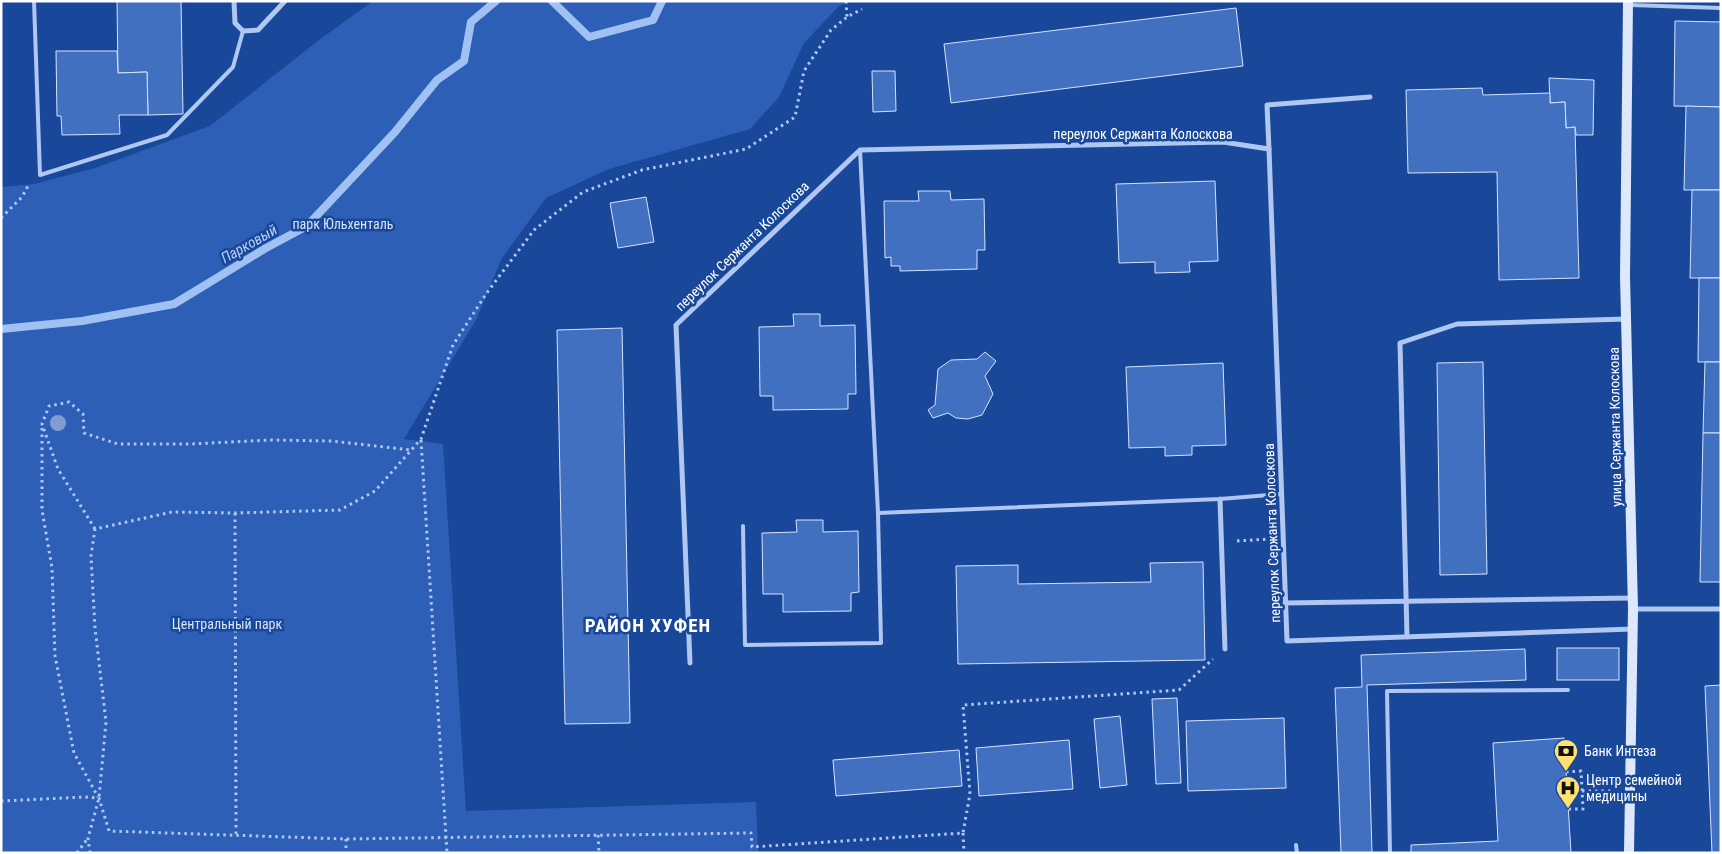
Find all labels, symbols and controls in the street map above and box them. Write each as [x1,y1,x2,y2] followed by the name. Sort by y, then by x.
[1053,126,1233,142] street label: переулок Сержанта Колоскова
[672,178,812,314] street label: переулок Сержанта Колоскова
[292,216,394,232] park label: парк Юльхенталь
[218,221,280,267] water label: Парковый
[1606,347,1624,507] street label: улица Сержанта Колоскова
[1261,443,1283,623] street label: переулок Сержанта Колоскова
[585,614,711,637] district label: РАЙОН ХУФЕН
[172,616,283,632] park label: Центральный парк
[1553,738,1579,772] bank icon: Банк Интеза
[1584,743,1656,759] place label: Банк Интеза
[1586,772,1682,804] place label: Центр семейной медицины
[1555,775,1581,809] hospital icon: Центр семейной медицины

